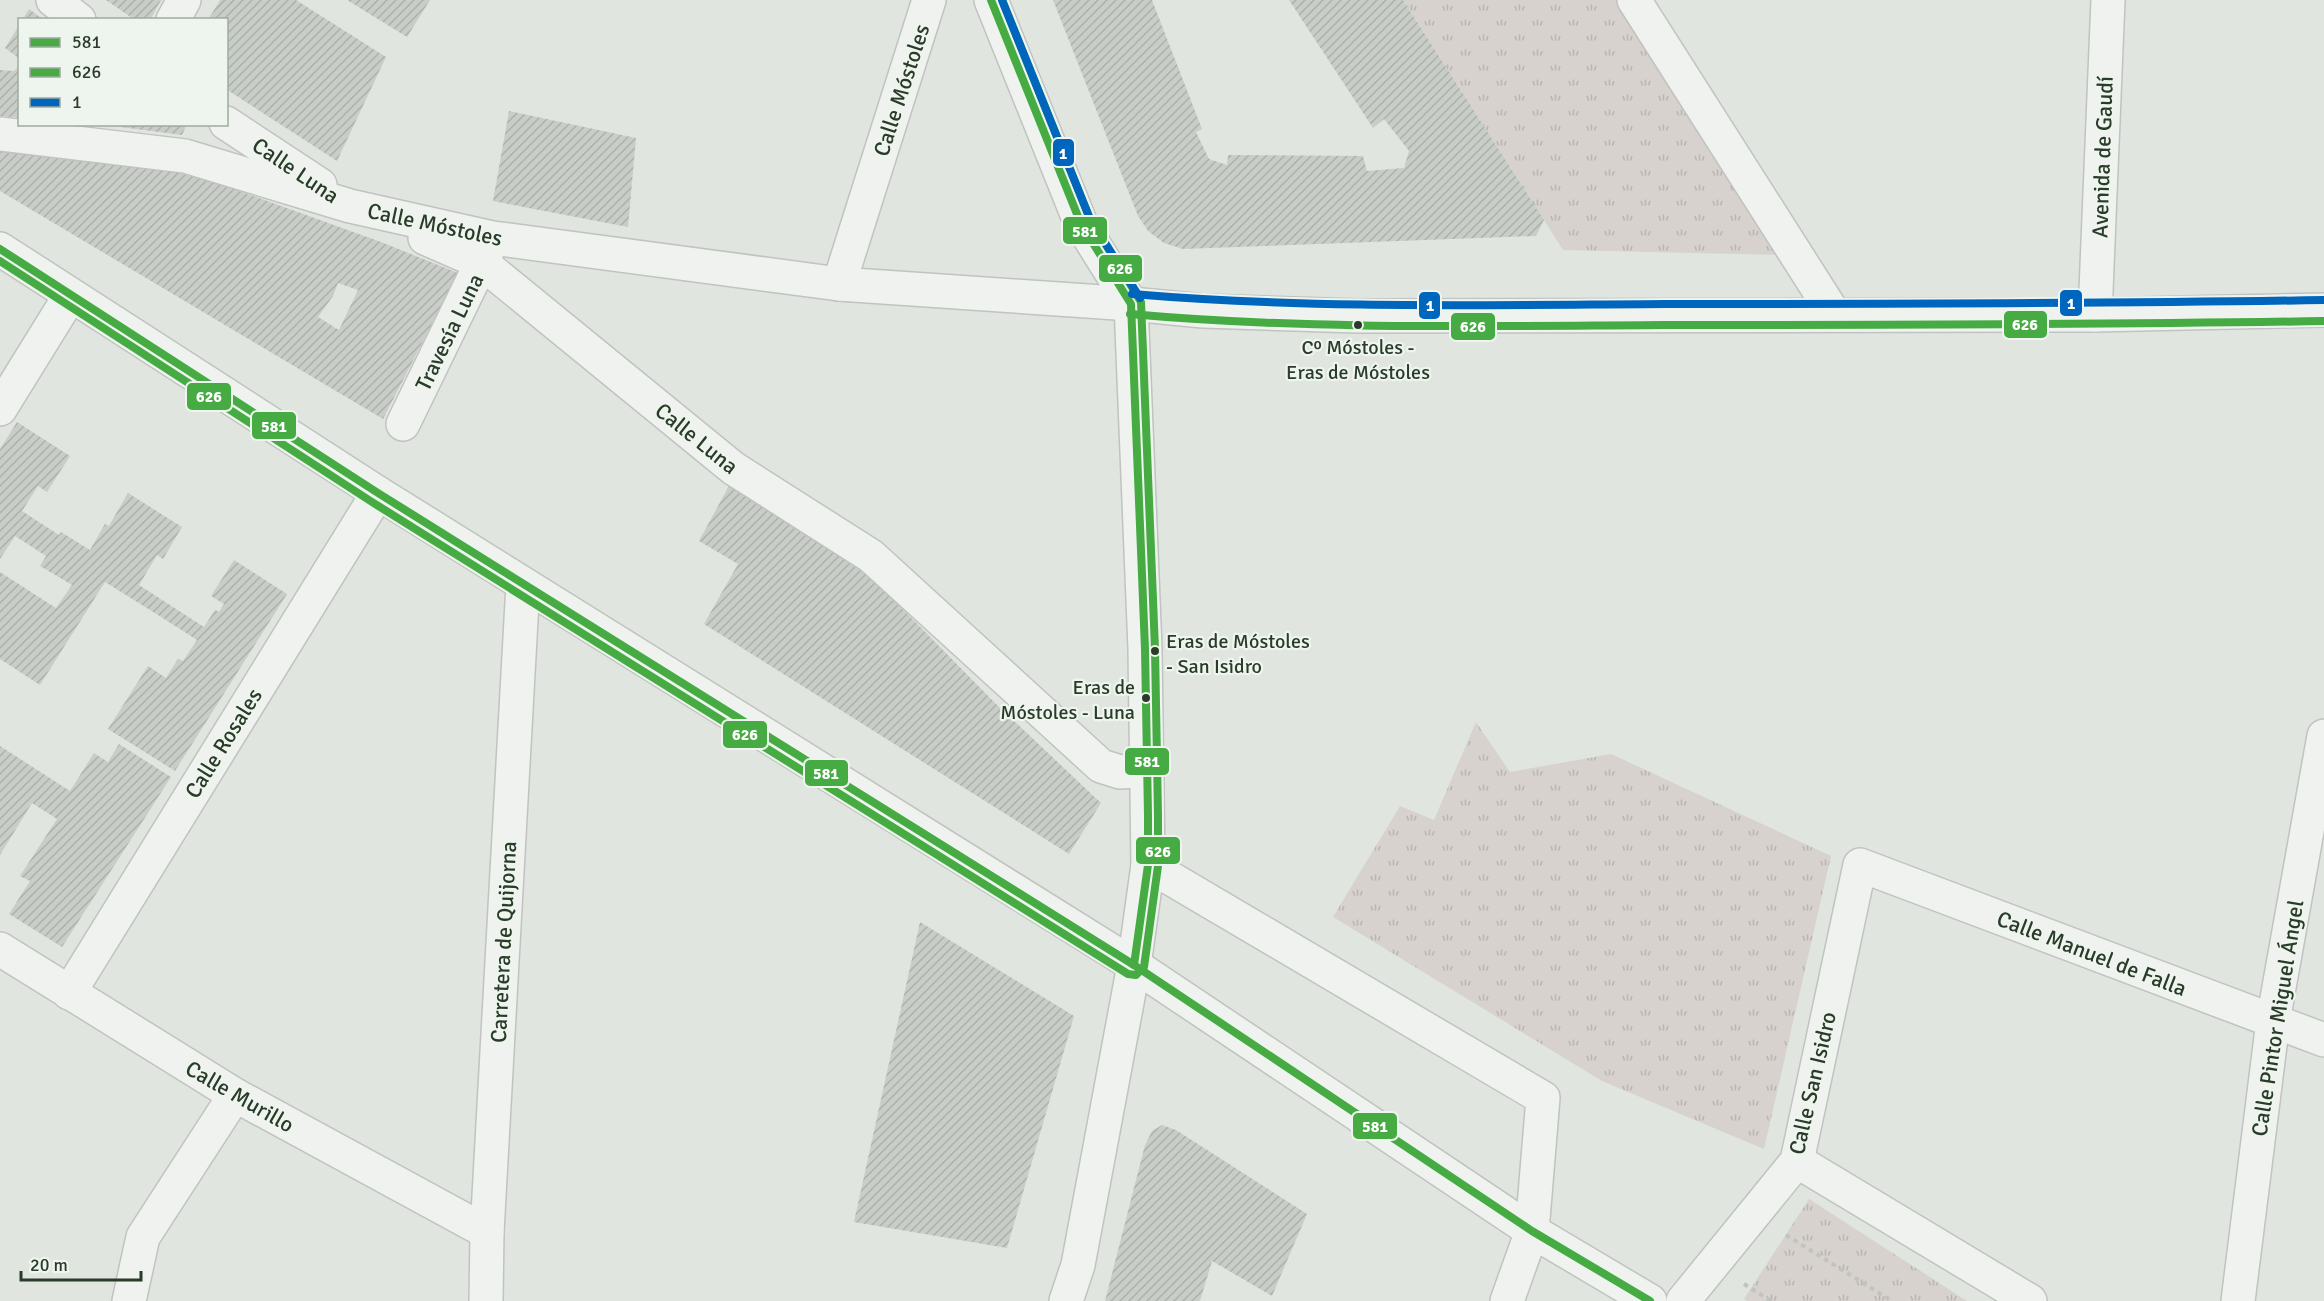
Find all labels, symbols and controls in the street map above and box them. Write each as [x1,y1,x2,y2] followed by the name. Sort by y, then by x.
[18,18,228,126] legend
[867,21,936,160] street label: Calle Móstoles
[72,31,101,53] text: 581
[72,61,101,83] text: 626
[2086,76,2119,238] street label: Avenida de Gaudí
[72,91,82,113] text: 1
[247,132,344,209] street label: Calle Luna
[1052,138,1075,167] line badge: 1
[1059,144,1068,164] text: 1
[365,197,505,252] street label: Calle Móstoles
[1062,216,1108,245] line badge: 581
[1072,222,1098,242] text: 581
[1098,254,1143,283] line badge: 626
[1107,259,1133,279] text: 626
[409,269,489,395] street label: Travesía Luna
[2059,289,2083,317] line badge: 1
[1418,291,1441,320] line badge: 1
[2067,294,2076,314] text: 1
[1426,296,1435,316] text: 1
[2003,310,2048,339] line badge: 626
[1450,312,1496,341] line badge: 626
[2012,315,2038,335] text: 626
[1460,317,1486,337] text: 626
[1352,319,1364,331] marker: Cº Móstoles - Eras de Móstoles
[1286,335,1430,385] place label: Cº Móstoles - Eras de Móstoles
[186,382,232,411] line badge: 626
[196,387,222,407] text: 626
[650,397,744,480] street label: Calle Luna
[251,411,297,440] line badge: 581
[261,417,287,437] text: 581
[1166,629,1310,679] place label: Eras de Móstoles - San Isidro
[1149,645,1161,657] marker: Eras de Móstoles - San Isidro
[1000,675,1135,725] place label: Eras de Móstoles - Luna
[179,683,268,803] street label: Calle Rosales
[1140,692,1152,704] marker: Eras de Móstoles - Luna
[722,720,768,749] line badge: 626
[732,725,758,745] text: 626
[1124,747,1170,776] line badge: 581
[1134,752,1160,772] text: 581
[804,759,849,787] line badge: 581
[813,764,839,784] text: 581
[1135,836,1181,865] line badge: 626
[485,840,522,1044] street label: Carretera de Quijorna
[1145,842,1171,862] text: 626
[2245,898,2310,1138] street label: Calle Pintor Miguel Ángel
[1993,905,2191,1002] street label: Calle Manuel de Falla
[1783,1009,1842,1157] street label: Calle San Isidro
[181,1055,299,1138] street label: Calle Murillo
[1352,1112,1398,1140] line badge: 581
[1362,1117,1388,1137] text: 581
[21,1244,141,1282] scale bar
[30,1254,68,1276] text: 20 m

